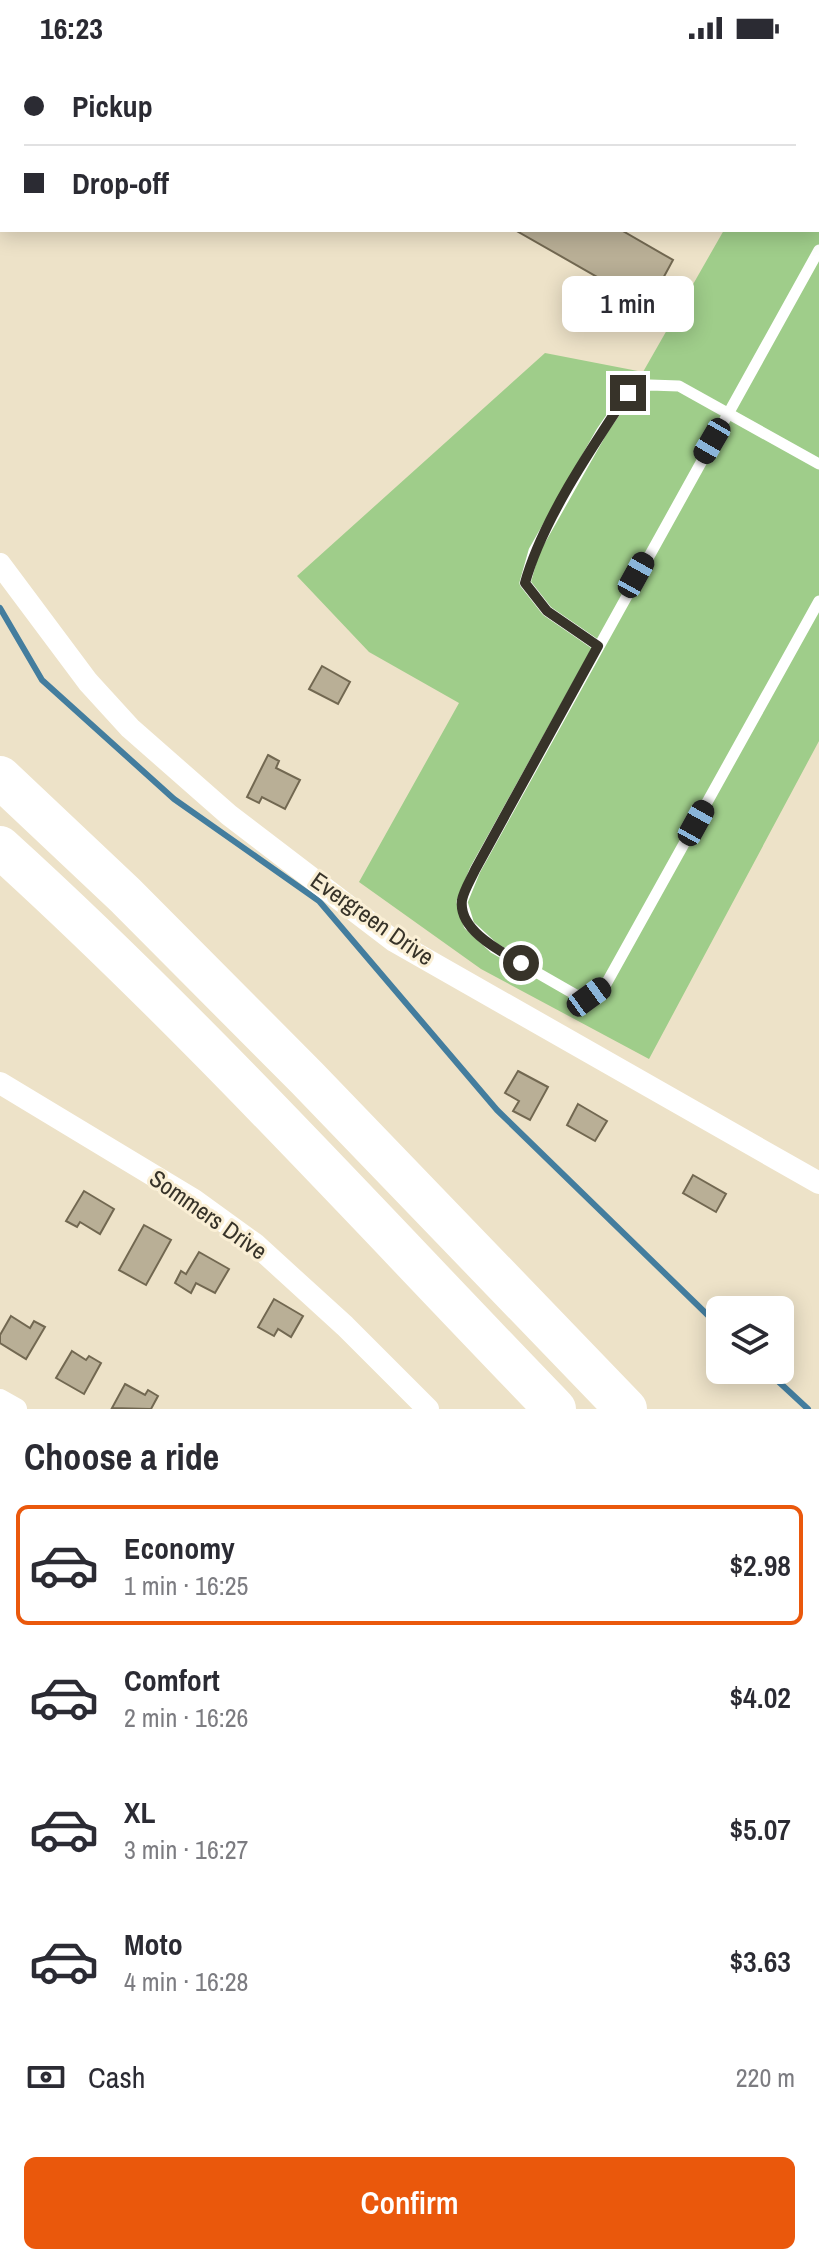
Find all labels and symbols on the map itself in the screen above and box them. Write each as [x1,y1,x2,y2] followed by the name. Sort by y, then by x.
[562,277,694,333] callout: 1 min
[610,375,646,411] route end
[690,414,734,468] car
[614,548,658,602] car
[674,796,718,850] car
[305,864,440,972] street label: Evergreen Drive
[503,945,539,981] route start
[563,973,615,1021] car
[143,1162,274,1266] street label: Sommers Drive

